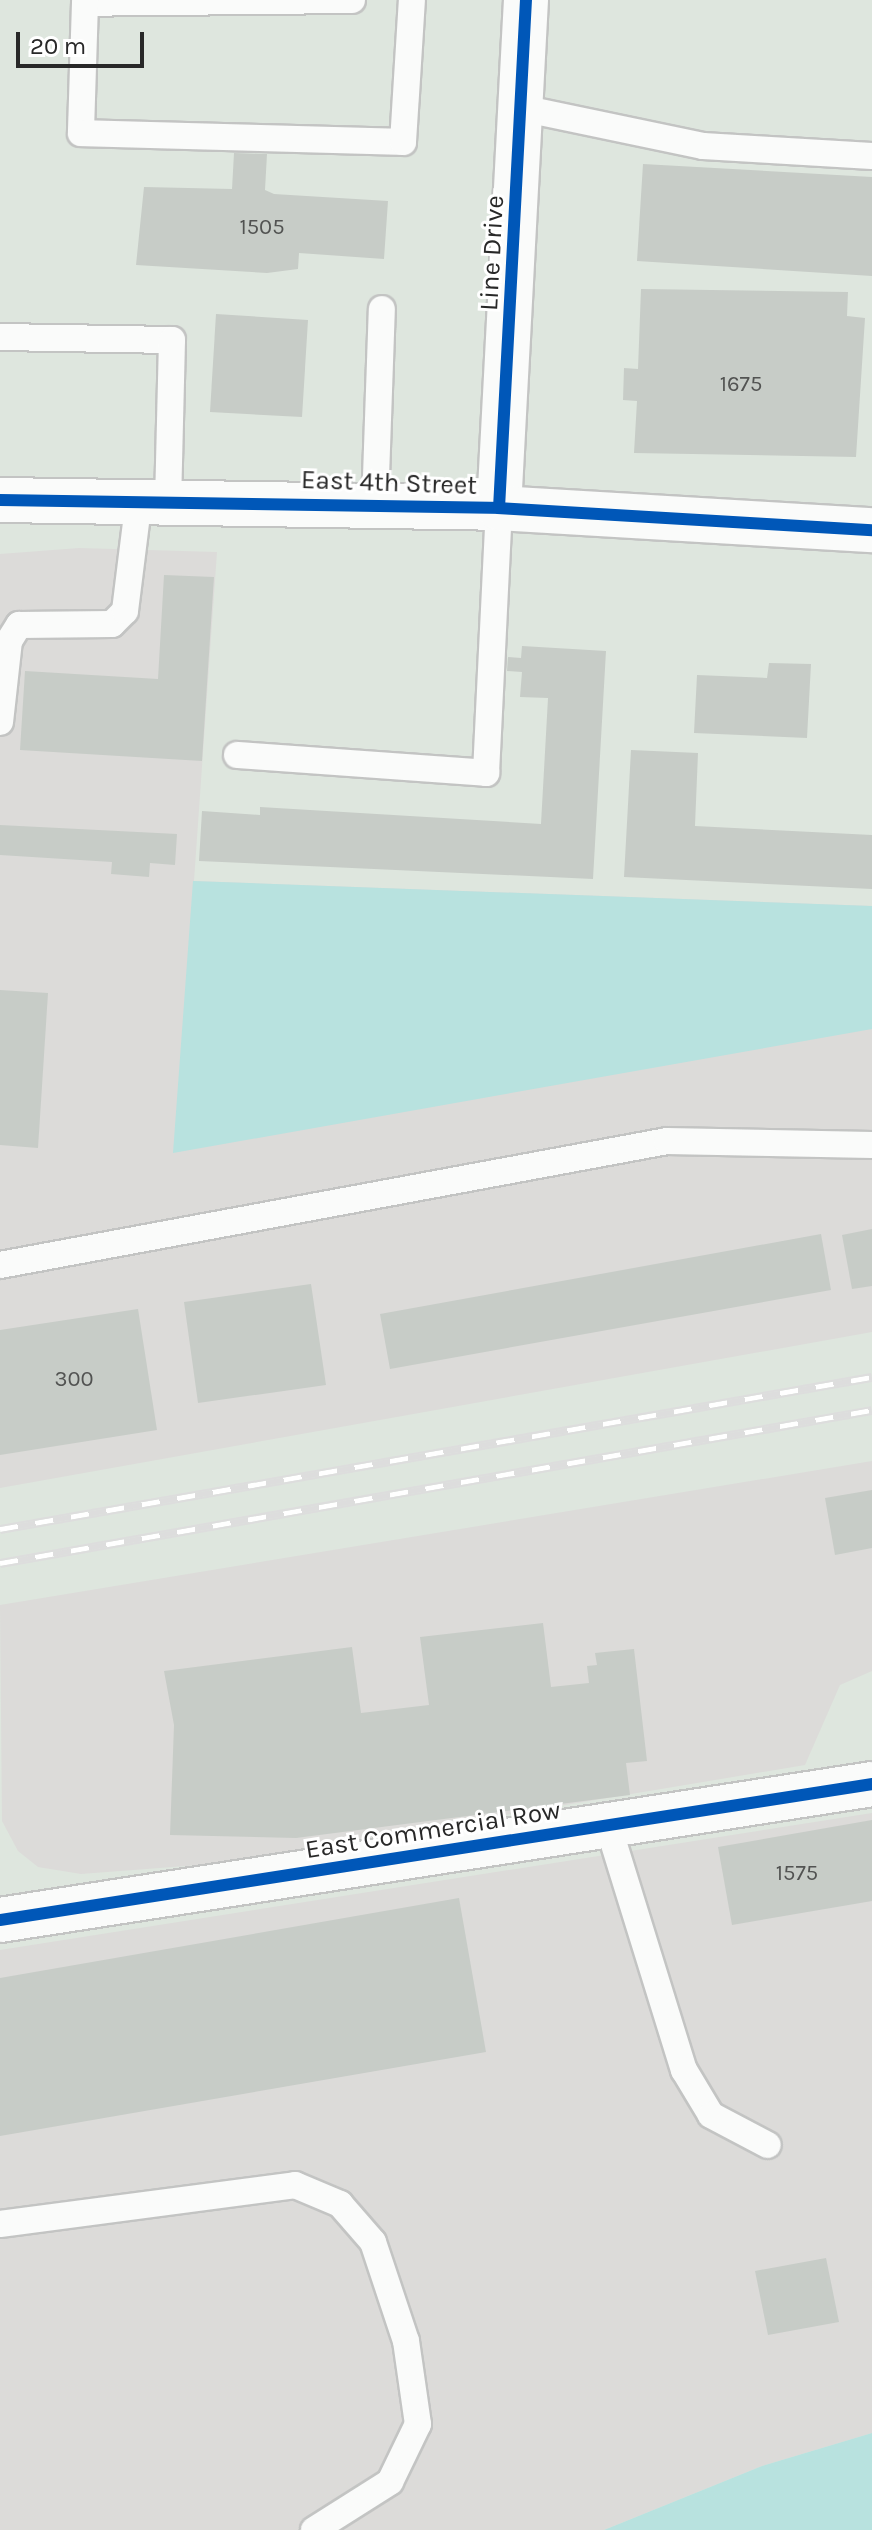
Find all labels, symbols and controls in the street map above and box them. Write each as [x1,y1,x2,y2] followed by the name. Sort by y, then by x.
[20,16,148,66] scale bar
[30,32,86,60] text: 20 m
[473,194,511,312] street label: Line Drive
[239,215,285,241] house number: 1505
[720,372,762,398] house number: 1675
[300,464,478,502] street label: East 4th Street
[54,1367,94,1393] house number: 300
[303,1794,563,1866] street label: East Commercial Row
[776,1861,818,1887] house number: 1575

